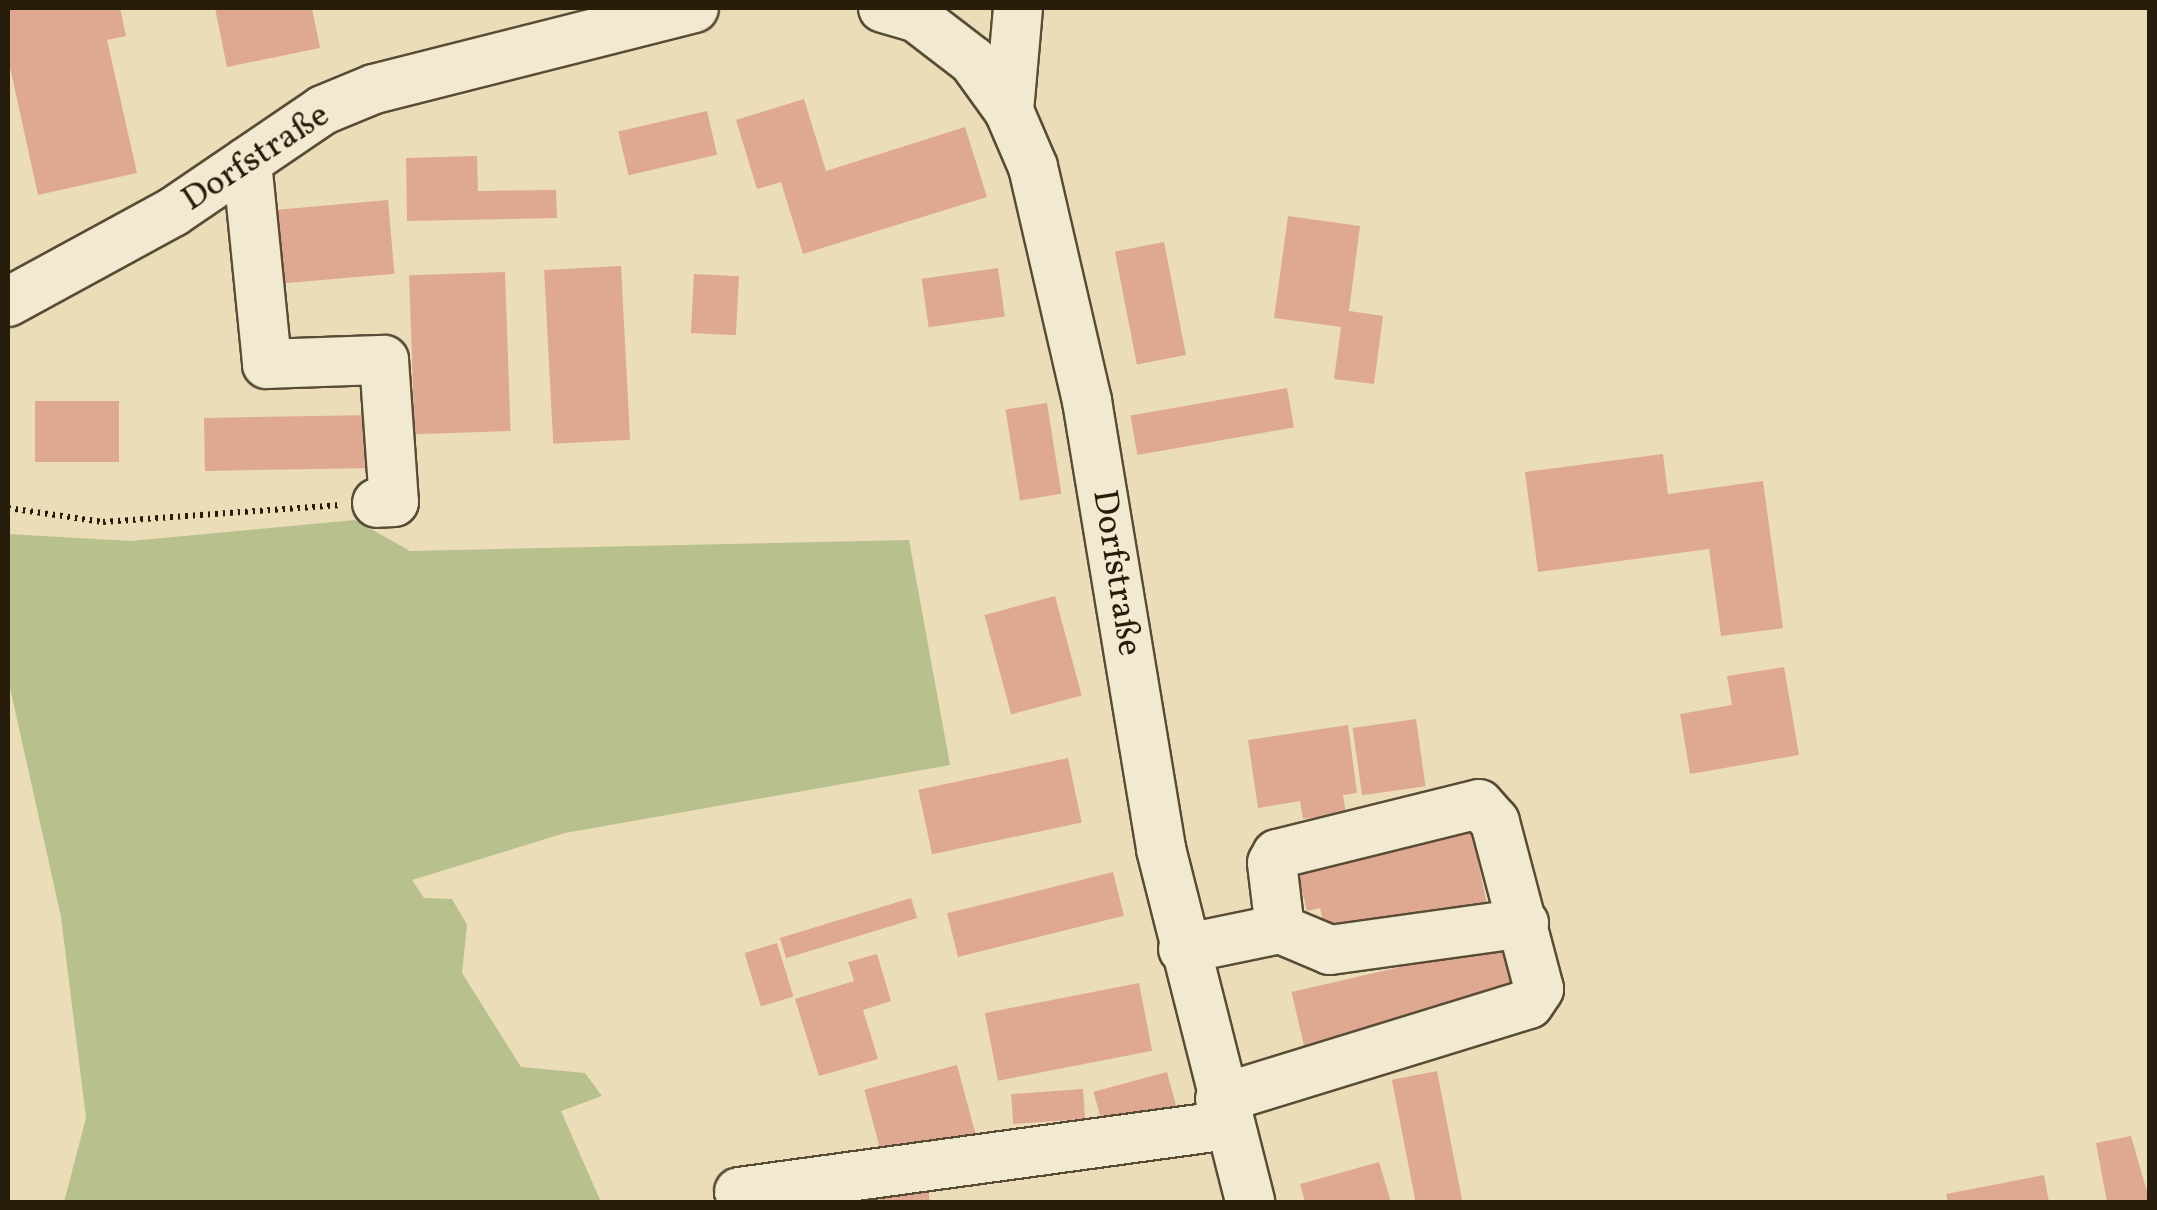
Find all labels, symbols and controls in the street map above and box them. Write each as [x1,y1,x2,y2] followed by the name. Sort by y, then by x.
[174,95,338,221] street label: Dorfstraße
[1082,487,1150,659] street label: Dorfstraße

